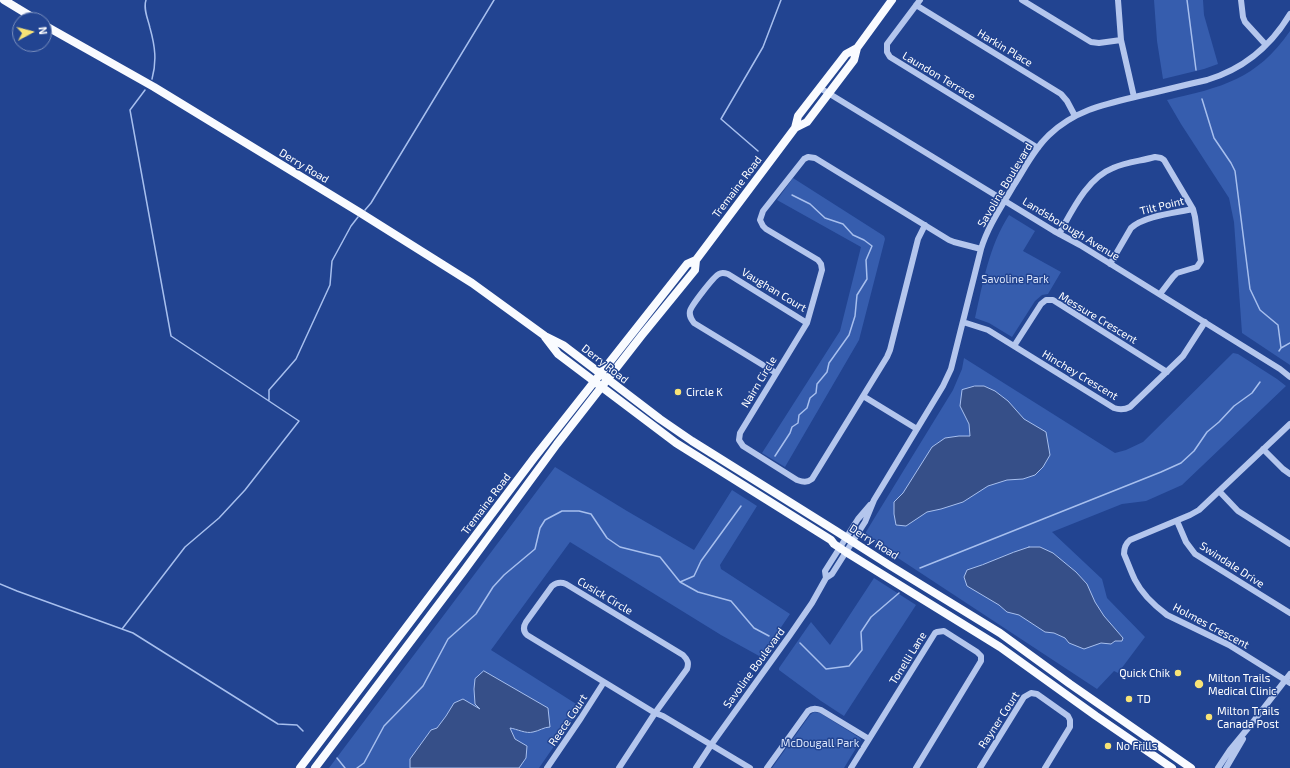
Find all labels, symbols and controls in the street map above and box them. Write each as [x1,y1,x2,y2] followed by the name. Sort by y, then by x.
[12,12,52,52] north arrow
[36,26,50,35] text: N
[975,26,1035,70] street label: Harkin Place
[900,49,978,103] street label: Laundon Terrace
[975,141,1035,229] street label: Savoline Boulevard
[277,146,331,186] street label: Derry Road
[709,153,765,221] street label: Tremaine Road
[1139,194,1185,218] street label: Tilt Point
[1020,195,1122,263] street label: Landsborough Avenue
[739,265,809,315] street label: Vaughan Court
[981,272,1049,286] park label: Savoline Park
[1056,289,1140,347] street label: Messure Crescent
[579,342,631,386] street label: Derry Road
[1040,347,1120,403] street label: Hinchey Crescent
[739,354,779,410] street label: Nairn Circle
[686,385,723,399] place label: Circle K
[673,387,683,397] marker: Circle K
[458,470,514,538] street label: Tremaine Road
[847,522,901,562] street label: Derry Road
[1197,539,1267,591] street label: Swindale Drive
[575,574,635,618] street label: Cusick Circle
[1171,600,1251,652] street label: Holmes Crescent
[720,625,788,711] street label: Savoline Boulevard
[887,629,929,687] street label: Tonelli Lane
[1119,666,1170,680] place label: Quick Chik
[1173,668,1183,678] marker: Quick Chik
[1208,671,1276,697] place label: Milton Trails Medical Clinic
[1193,678,1205,690] marker: Milton Trails Medical Clinic
[976,689,1022,751] street label: Rayner Court
[546,692,590,748] street label: Reece Court
[1137,692,1151,706] place label: TD
[1124,694,1134,704] marker: TD
[1217,704,1279,730] place label: Milton Trails Canada Post
[1204,712,1214,722] marker: Milton Trails Canada Post
[781,736,859,750] park label: McDougall Park
[1116,739,1157,753] place label: No Frills
[1103,741,1113,751] marker: No Frills

